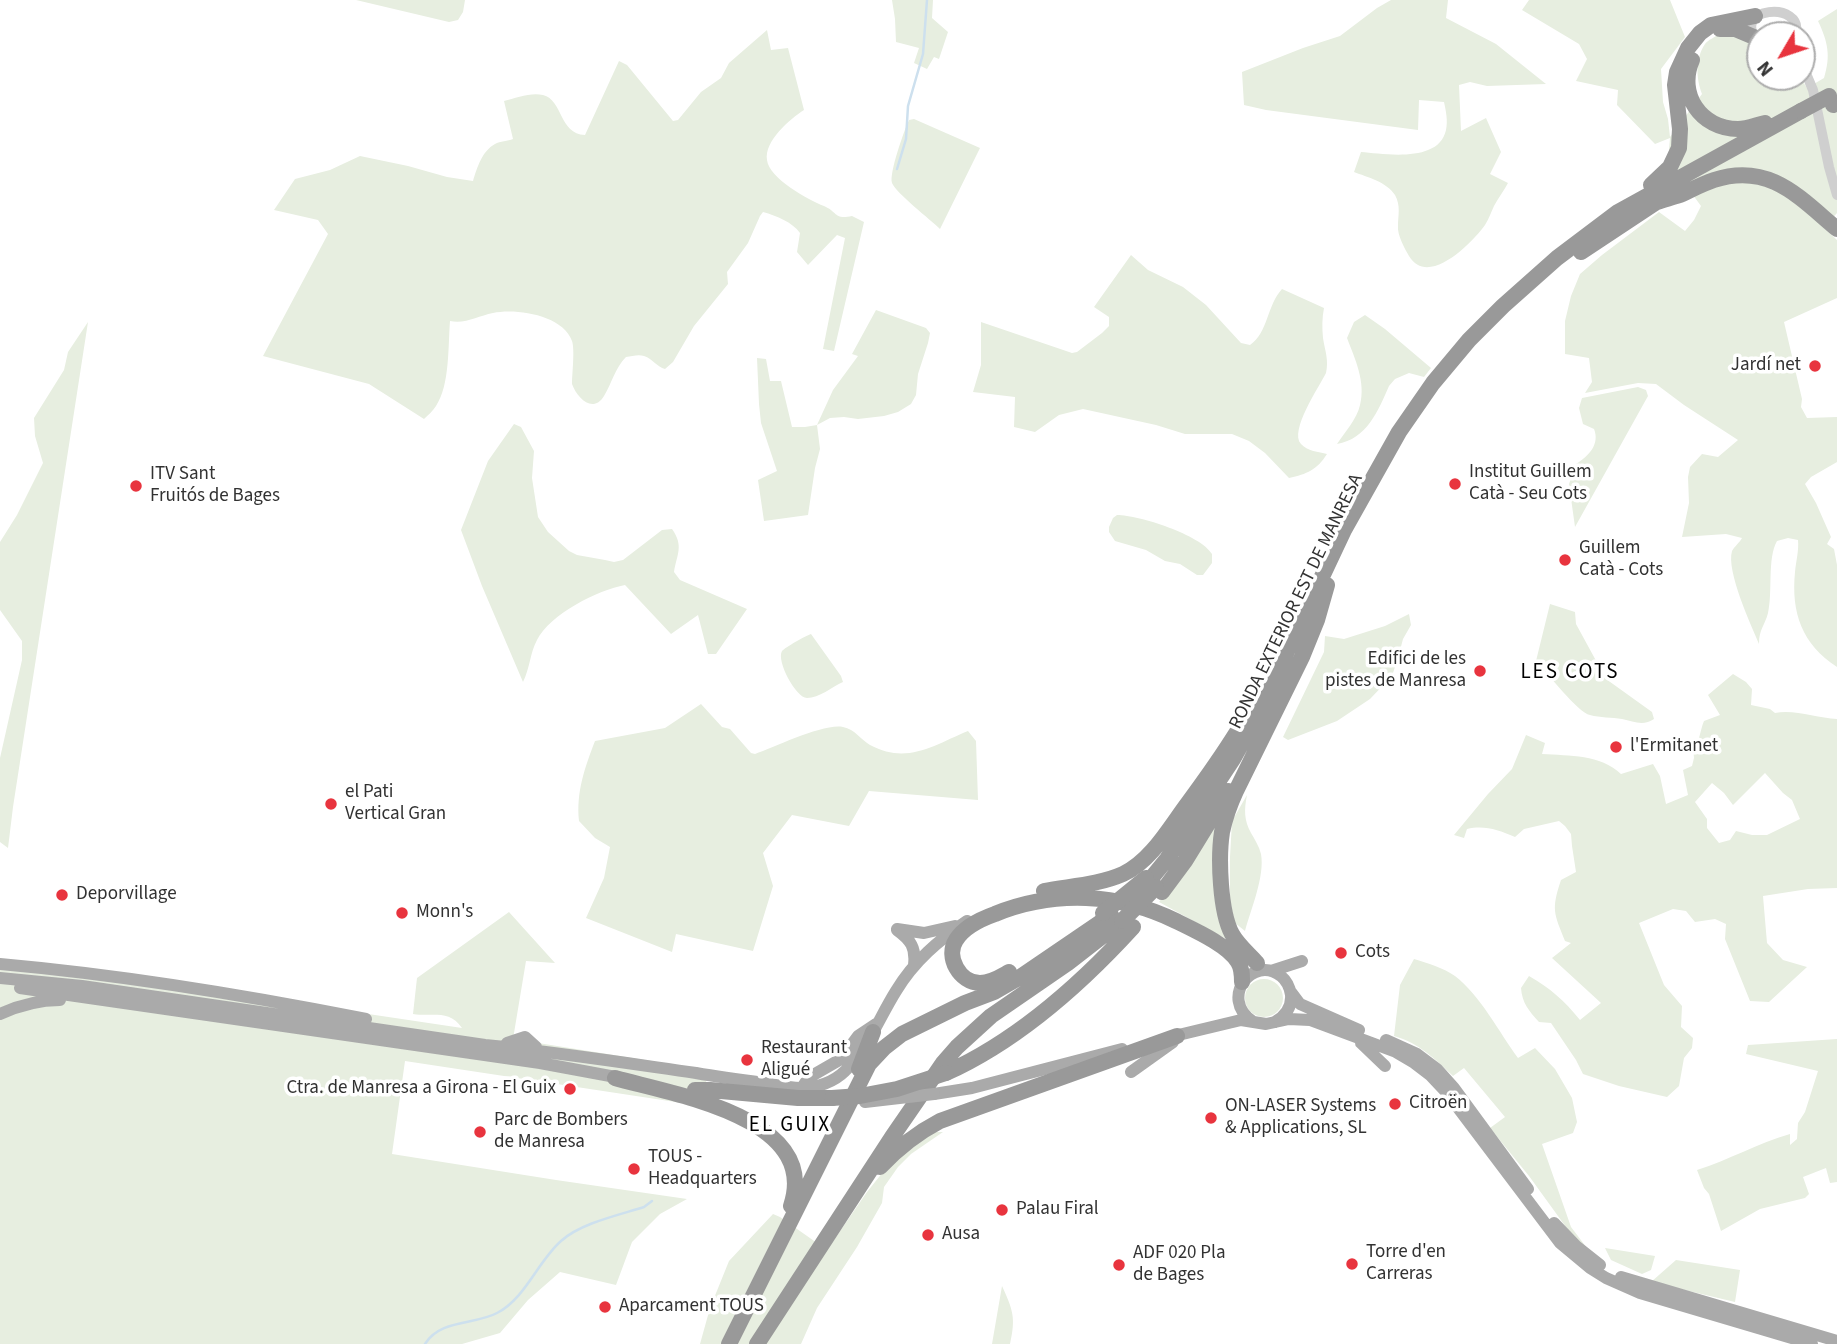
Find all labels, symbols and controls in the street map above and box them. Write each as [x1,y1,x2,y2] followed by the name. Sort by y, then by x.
[1746,21,1816,91] north arrow
[1751,55,1780,82] text: N
[1731,355,1801,377] place label: Jardí net
[1807,358,1823,374] marker: Jardí net
[1469,462,1592,506] place label: Institut Guillem Catà - Seu Cots
[150,464,280,508] place label: ITV Sant Fruitós de Bages
[1225,471,1369,733] street label: RONDA EXTERIOR EST DE MANRESA
[1447,476,1463,492] marker: Institut Guillem Catà - Seu Cots
[128,478,144,494] marker: ITV Sant Fruitós de Bages
[1579,538,1663,582] place label: Guillem Catà - Cots
[1557,552,1573,568] marker: Guillem Catà - Cots
[1325,649,1466,693] place label: Edifici de les pistes de Manresa
[1521,660,1619,686] district label: LES COTS
[1472,663,1488,679] marker: Edifici de les pistes de Manresa
[1630,736,1718,758] place label: l'Ermitanet
[1608,739,1624,755] marker: l'Ermitanet
[345,782,446,826] place label: el Pati Vertical Gran
[323,796,339,812] marker: el Pati Vertical Gran
[76,884,177,906] place label: Deporvillage
[54,887,70,903] marker: Deporvillage
[416,902,473,924] place label: Monn's
[394,905,410,921] marker: Monn's
[1355,942,1390,964] place label: Cots
[1333,945,1349,961] marker: Cots
[761,1038,847,1082] place label: Restaurant Aligué
[739,1052,755,1068] marker: Restaurant Aligué
[286,1078,556,1100] place label: Ctra. de Manresa a Girona - El Guix
[562,1081,578,1097] marker: Ctra. de Manresa a Girona - El Guix
[1409,1093,1467,1115] place label: Citroën
[1225,1096,1376,1140] place label: ON-LASER Systems & Applications, SL
[1387,1096,1403,1112] marker: Citroën
[494,1110,628,1154] place label: Parc de Bombers de Manresa
[1203,1110,1219,1126] marker: ON-LASER Systems & Applications, SL
[750,1113,830,1139] district label: EL GUIX
[472,1124,488,1140] marker: Parc de Bombers de Manresa
[648,1147,757,1191] place label: TOUS - Headquarters
[626,1161,642,1177] marker: TOUS - Headquarters
[1016,1199,1099,1221] place label: Palau Firal
[994,1202,1010,1218] marker: Palau Firal
[942,1224,980,1246] place label: Ausa
[920,1227,936,1243] marker: Ausa
[1366,1242,1446,1286] place label: Torre d'en Carreras
[1133,1243,1225,1287] place label: ADF 020 Pla de Bages
[1344,1256,1360,1272] marker: Torre d'en Carreras
[1111,1257,1127,1273] marker: ADF 020 Pla de Bages
[619,1296,764,1318] place label: Aparcament TOUS
[597,1299,613,1315] marker: Aparcament TOUS

